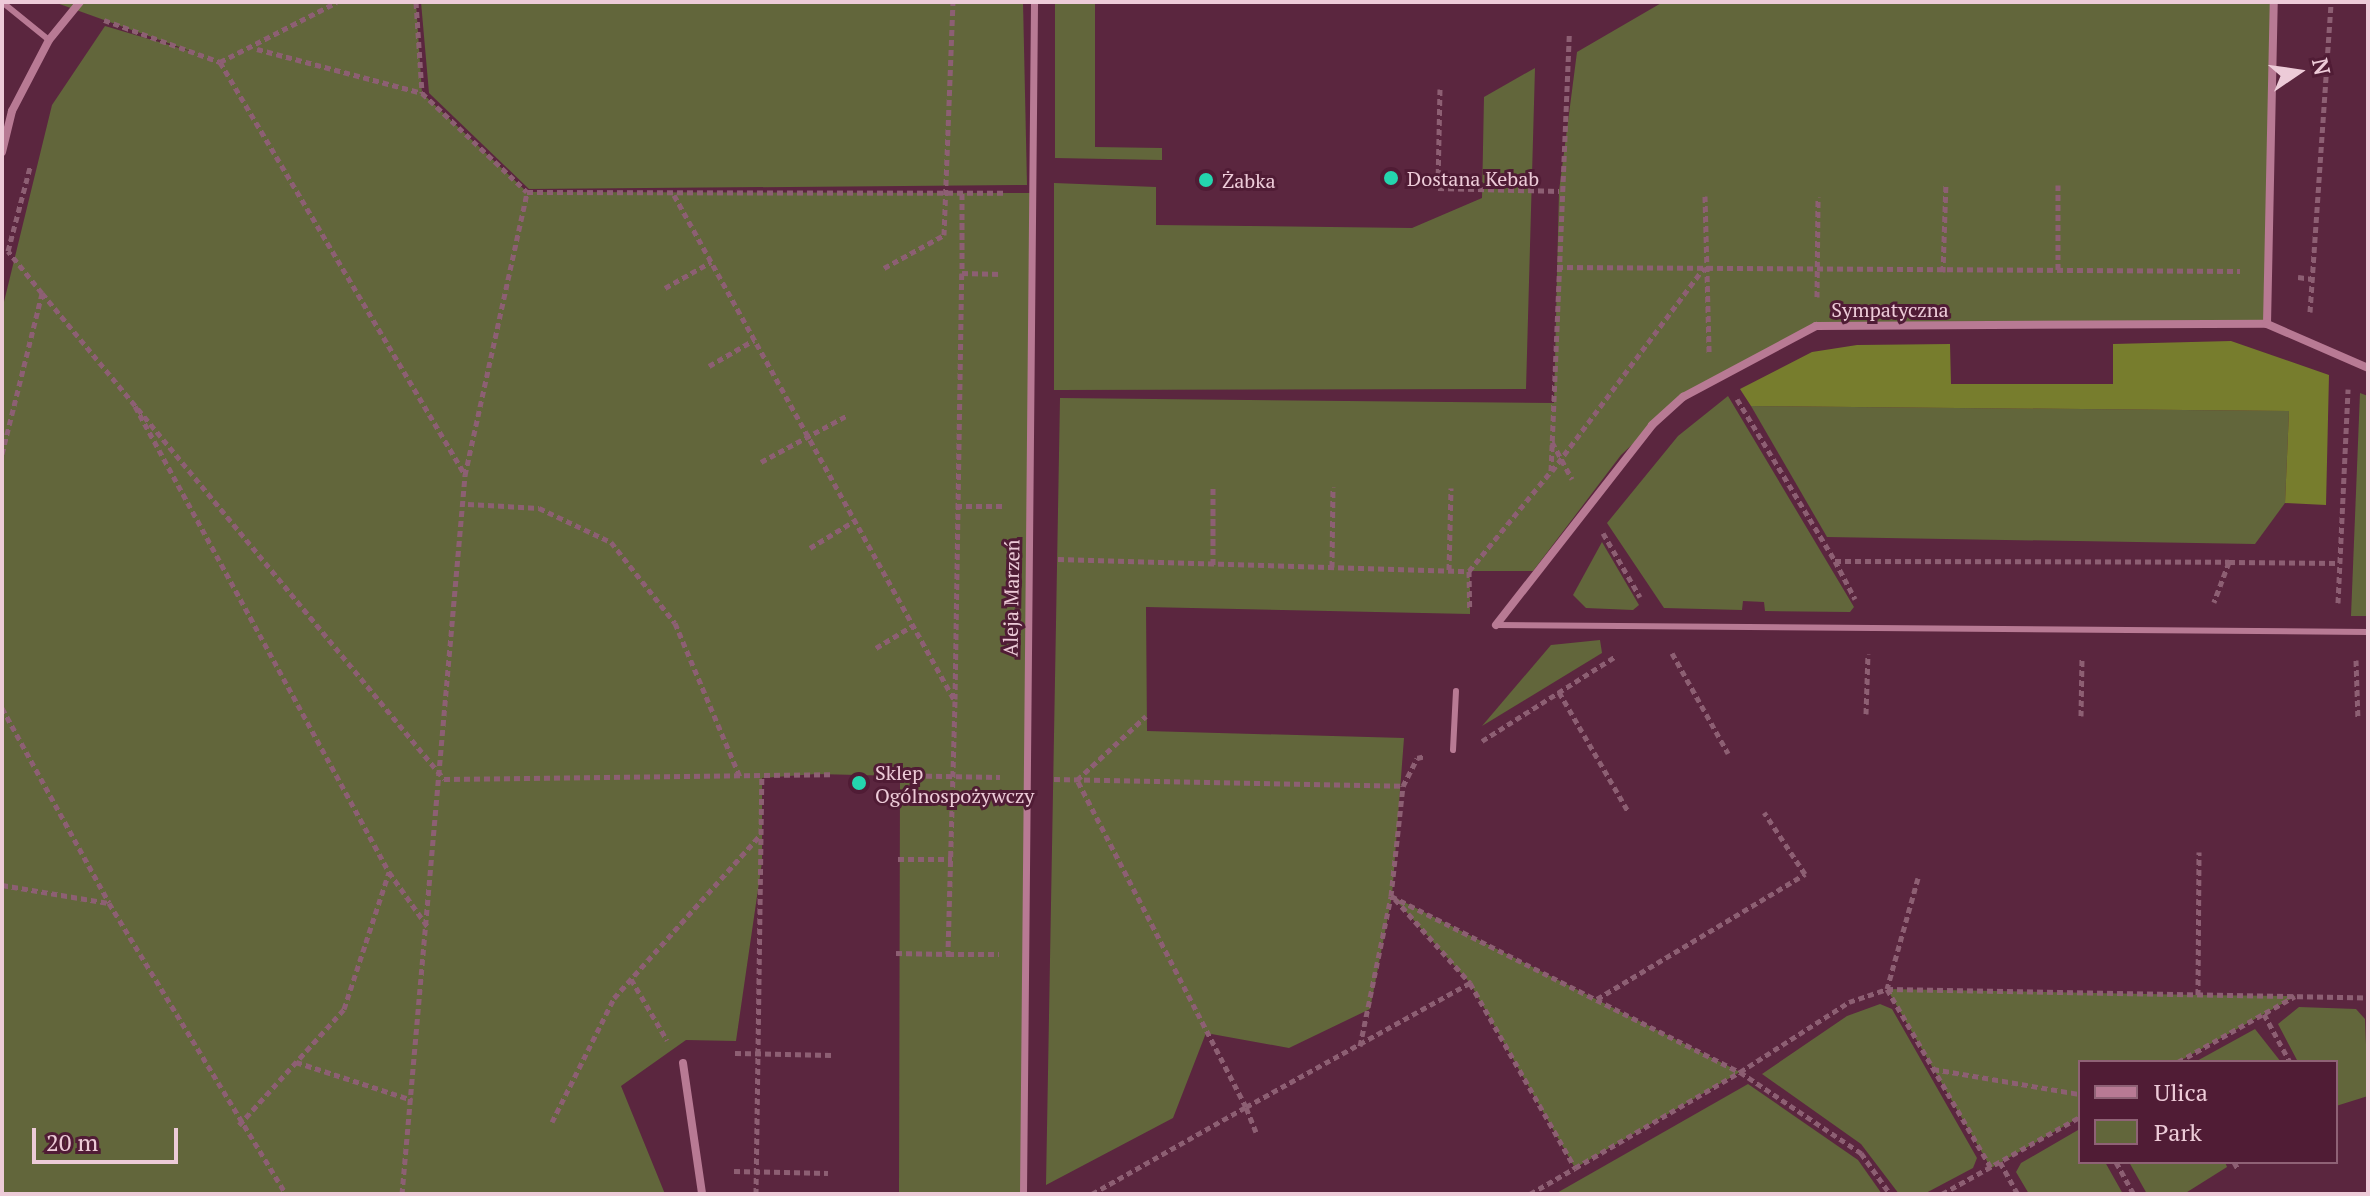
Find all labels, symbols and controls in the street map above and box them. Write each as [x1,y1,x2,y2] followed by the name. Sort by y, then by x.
[2258,32,2338,112] north arrow
[2306,55,2338,78] text: N
[1407,166,1539,190] place label: Dostana Kebab
[1222,168,1276,192] place label: Żabka
[1382,169,1400,187] marker: Dostana Kebab
[1197,171,1215,189] marker: Żabka
[1831,297,1949,321] street label: Sympatyczna
[998,539,1024,657] street label: Aleja Marzeń
[875,760,1034,807] place label: Sklep Ogólnospożywczy
[850,774,868,792] marker: Sklep Ogólnospożywczy
[2078,1060,2338,1164] legend
[2154,1076,2208,1108] text: Ulica
[36,1112,182,1162] scale bar
[2154,1116,2202,1148] text: Park
[46,1126,98,1158] text: 20 m

